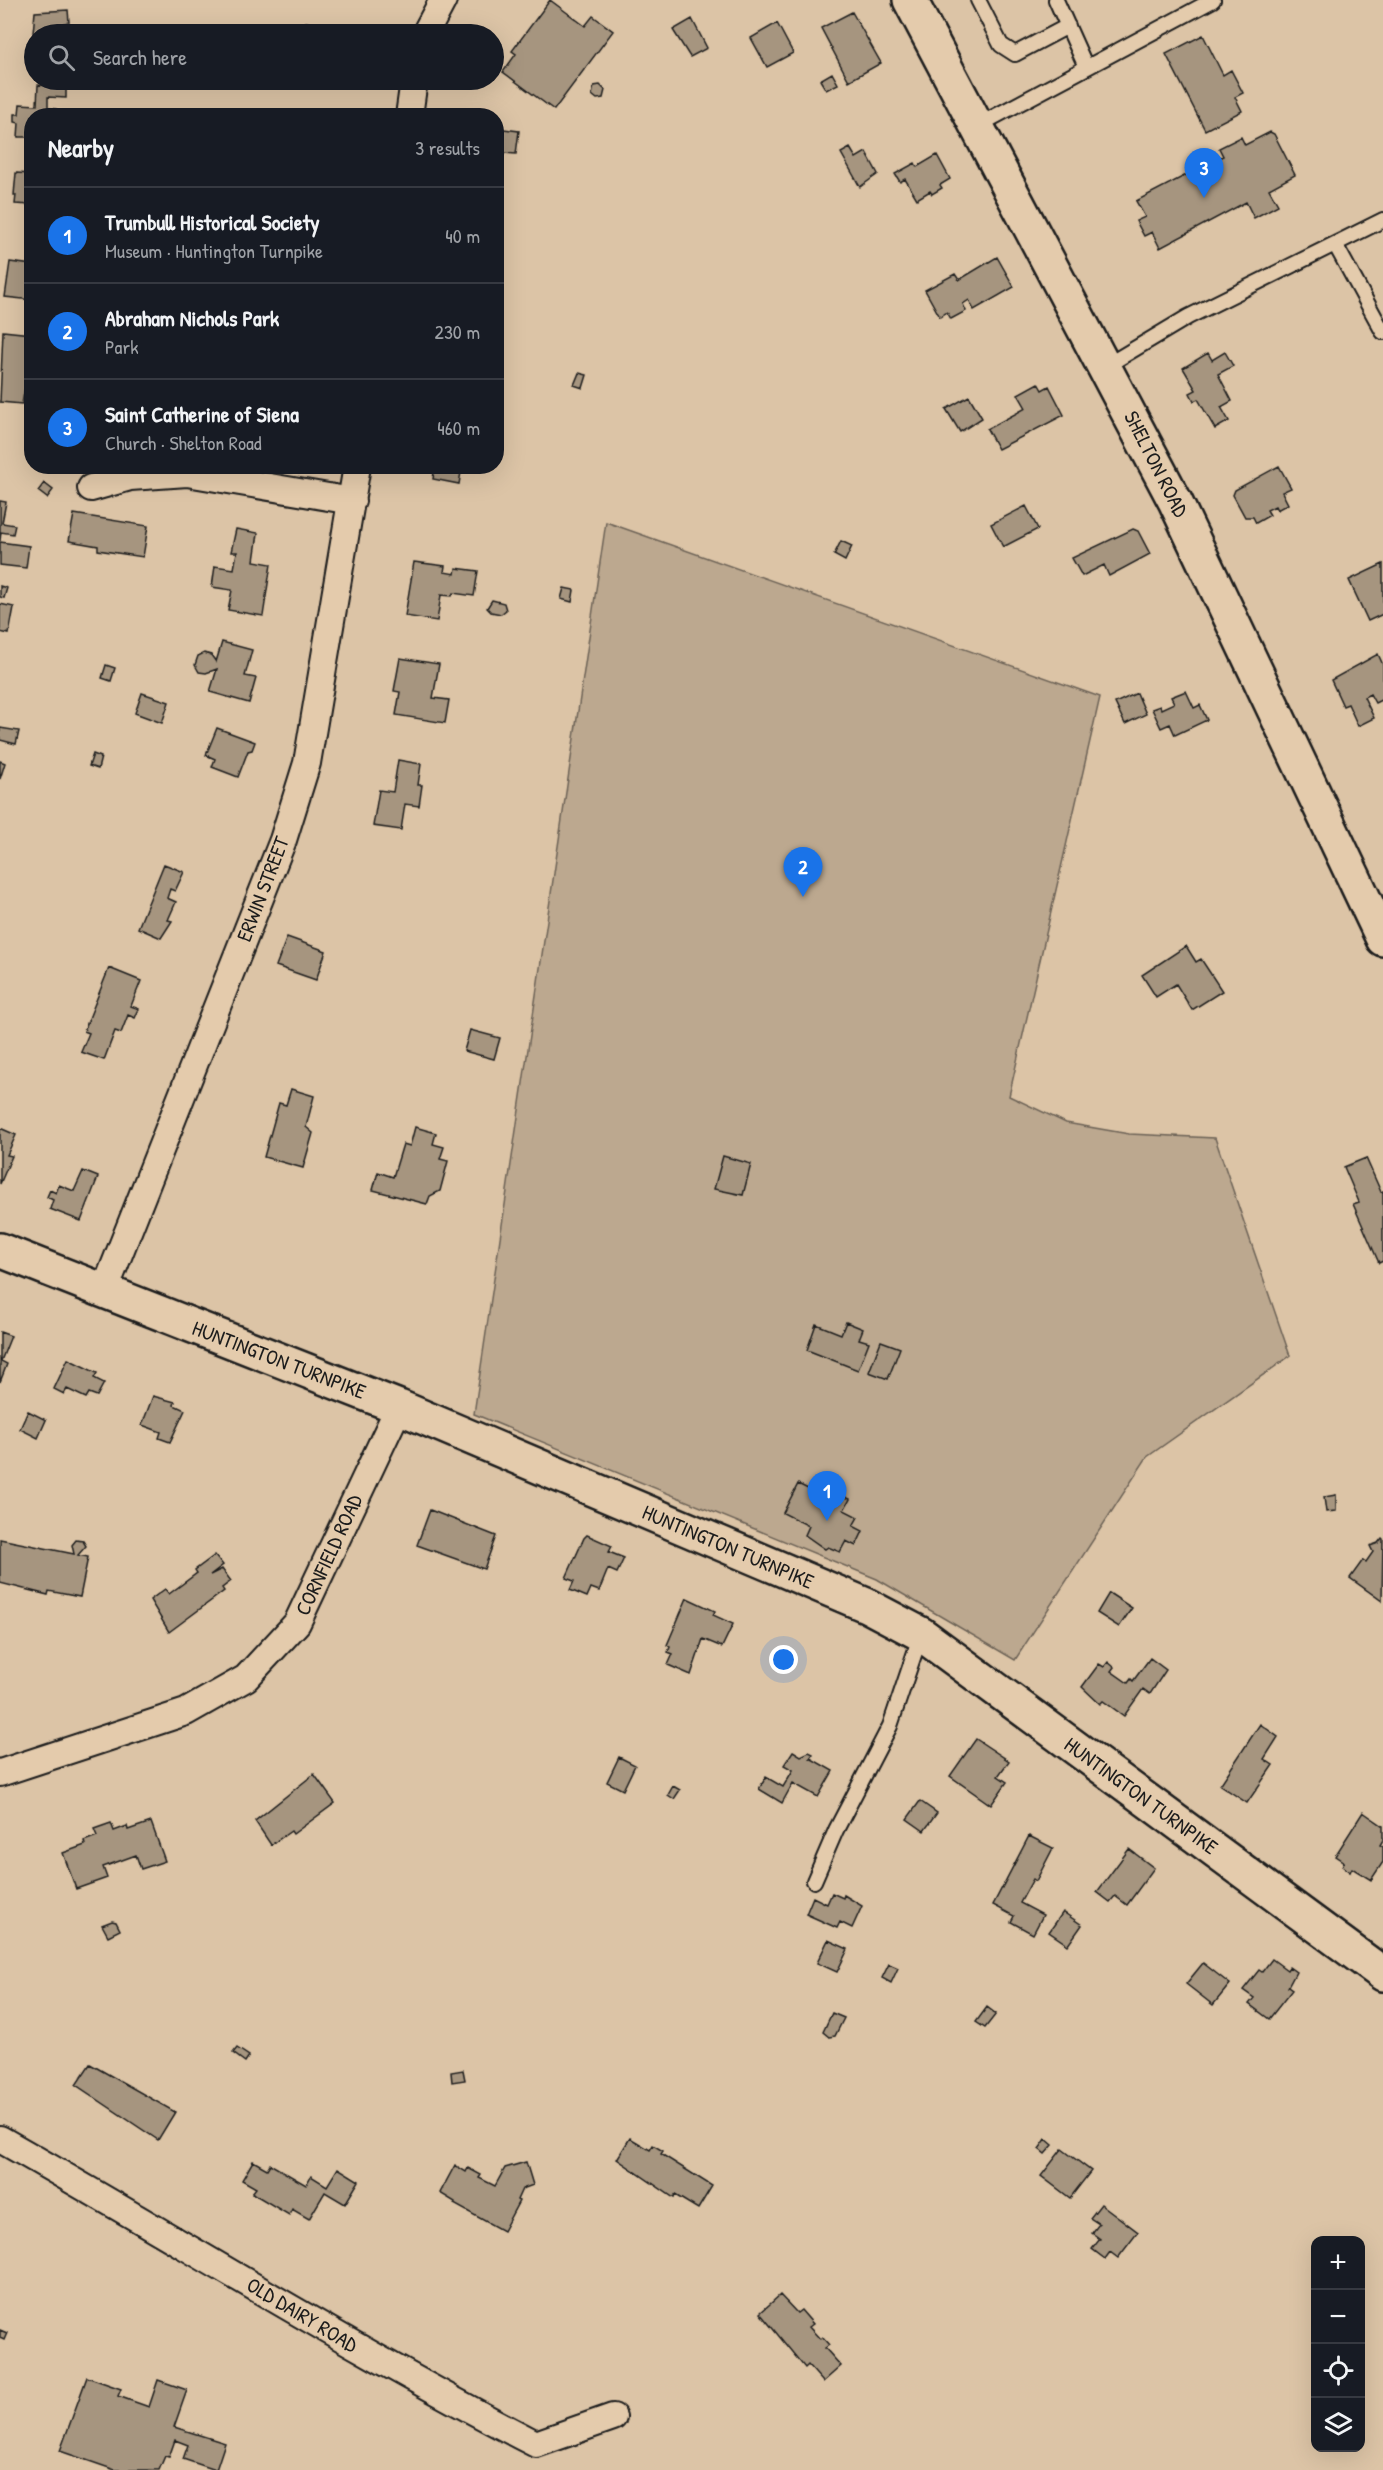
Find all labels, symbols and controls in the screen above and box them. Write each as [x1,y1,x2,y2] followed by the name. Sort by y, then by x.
[24,24,504,90] search box
[45,41,78,74] icon: search
[93,42,187,72] text: Search here
[48,130,114,165] text: Nearby
[415,134,480,161] text: 3 results
[1184,148,1224,198] pin: 3
[105,207,320,237] text: Trumbull Historical Society
[64,222,71,249] text: 1
[445,222,480,249] text: 40 m
[105,237,323,264] text: Museum · Huntington Turnpike
[105,303,279,333] text: Abraham Nichols Park
[63,318,72,345] text: 2
[435,318,480,345] text: 230 m
[105,333,138,360] text: Park
[105,399,299,429] text: Saint Catherine of Siena
[1117,406,1196,522] street label: SHELTON ROAD
[63,414,72,441] text: 3
[437,414,480,441] text: 460 m
[105,429,262,456] text: Church · Shelton Road
[229,831,296,945] street label: ERWIN STREET
[784,848,822,897] pin: 2
[188,1313,370,1406] street label: HUNTINGTON TURNPIKE
[808,1472,846,1521] pin: 1
[288,1490,369,1620] street label: CORNFIELD ROAD
[638,1497,818,1596] street label: HUNTINGTON TURNPIKE
[769,1645,798,1674] your location
[1059,1730,1224,1861] street label: HUNTINGTON TURNPIKE
[1311,2236,1365,2452] map controls
[1311,2236,1365,2290] button: +
[241,2270,363,2359] street label: OLD DAIRY ROAD
[1311,2290,1365,2344] button: −
[1311,2344,1365,2398] button: locate
[1311,2398,1365,2452] button: layers

